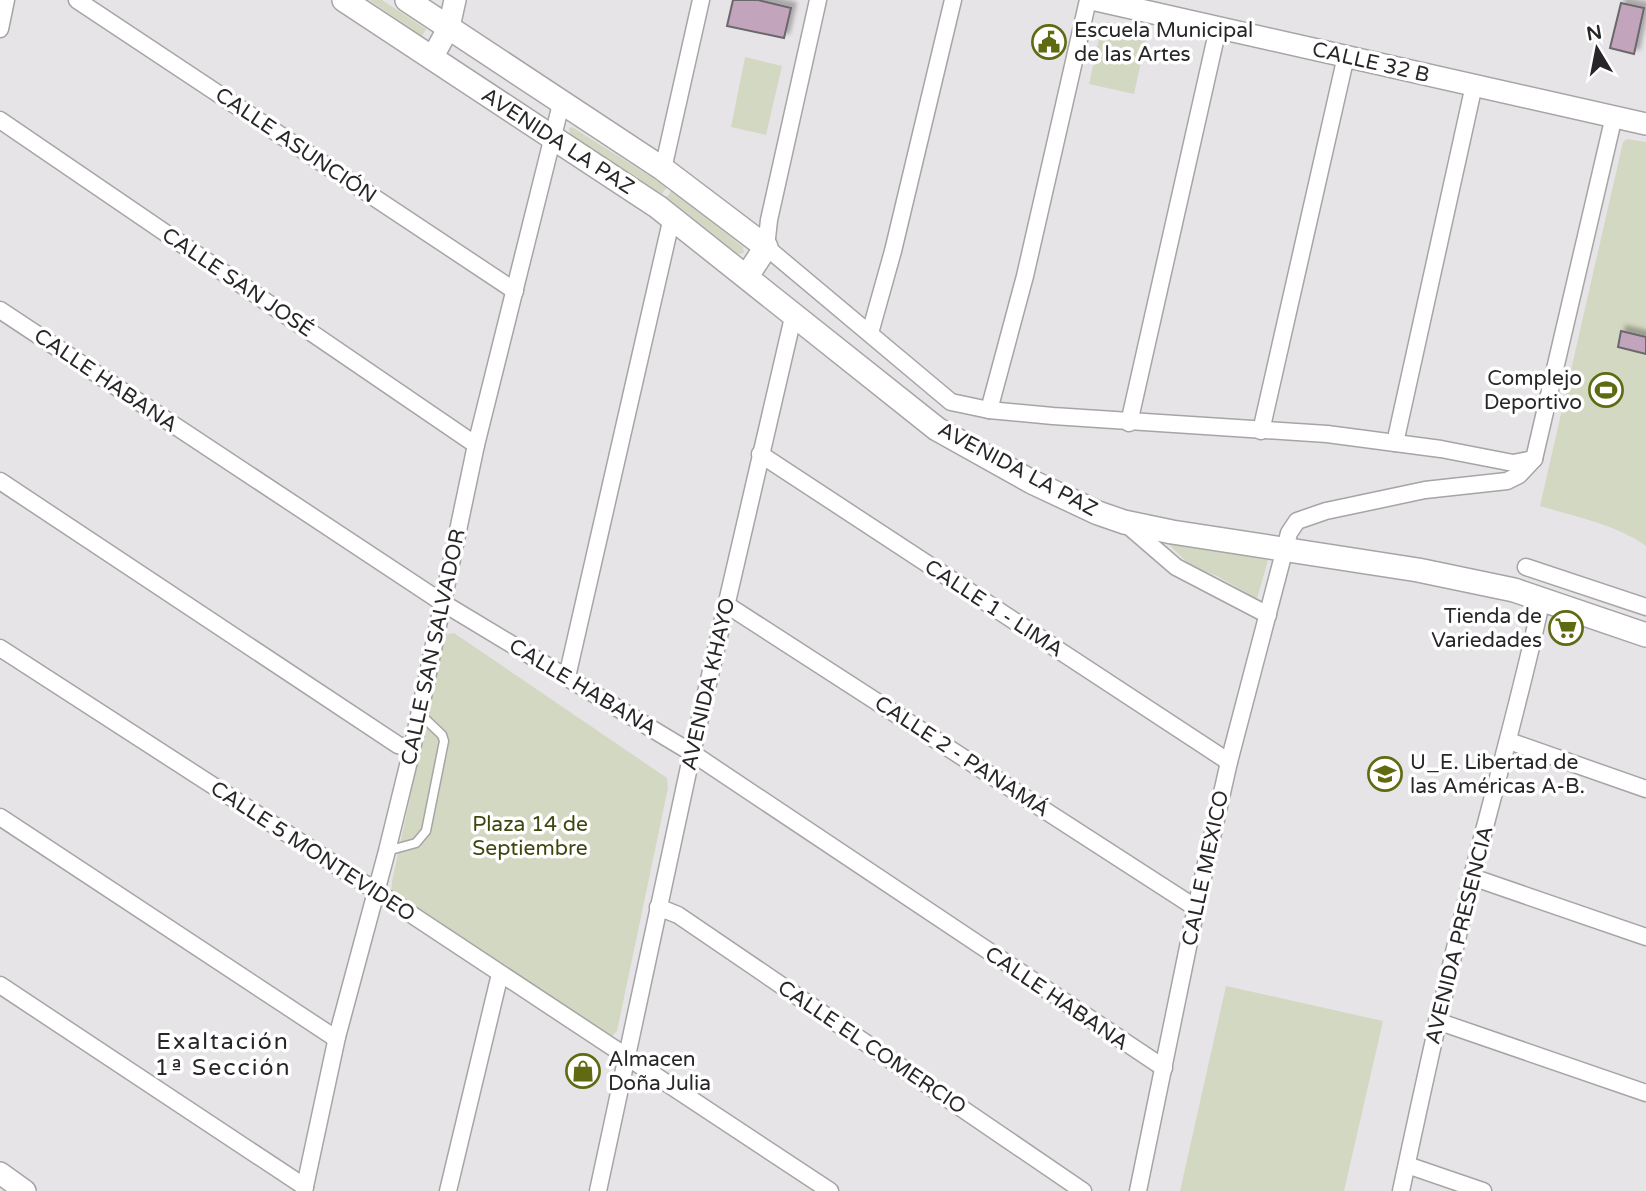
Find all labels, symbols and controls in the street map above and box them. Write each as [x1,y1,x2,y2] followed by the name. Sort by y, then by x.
[1562,14,1632,84] north arrow
[1074,18,1253,67] place label: Escuela Municipal de las Artes
[1585,21,1604,45] text: N
[1030,23,1068,61] public building icon: Escuela Municipal de las Artes
[1310,37,1432,88] street label: CALLE 32 B
[210,82,381,209] street label: CALLE ASUNCIÓN
[477,83,639,200] street label: AVENIDA LA PAZ
[157,222,318,342] street label: CALLE SAN JOSÉ
[29,323,182,438] street label: CALLE HABANA
[1484,366,1582,415] place label: Complejo Deportivo
[1587,371,1625,409] sports icon: Complejo Deportivo
[934,417,1102,522] street label: AVENIDA LA PAZ
[396,527,471,768] street label: CALLE SAN SALVADOR
[920,554,1068,662] street label: CALLE 1 - LIMA
[676,595,740,773] street label: AVENIDA KHAYO
[1431,604,1542,653] place label: Tienda de Variedades
[1547,609,1585,647] supermarket icon: Tienda de Variedades
[504,634,661,741] street label: CALLE HABANA
[870,691,1054,822] street label: CALLE 2 - PANAMÁ
[1410,750,1585,799] place label: U_E. Libertad de las Américas A-B.
[1366,755,1404,793] school or university icon: U_E. Libertad de las Américas A-B.
[206,776,420,927] street label: CALLE 5 MONTEVIDEO
[1177,788,1234,948] street label: CALLE MEXICO
[472,812,588,861] park label: Plaza 14 de Septiembre
[1420,823,1499,1047] street label: AVENIDA PRESENCIA
[980,941,1133,1056] street label: CALLE HABANA
[773,975,971,1120] street label: CALLE EL COMERCIO
[155,1028,291,1082] district label: Exaltación 1ª Sección
[608,1047,711,1096] place label: Almacen Doña Julia
[564,1052,602,1090] shop icon: Almacen Doña Julia

